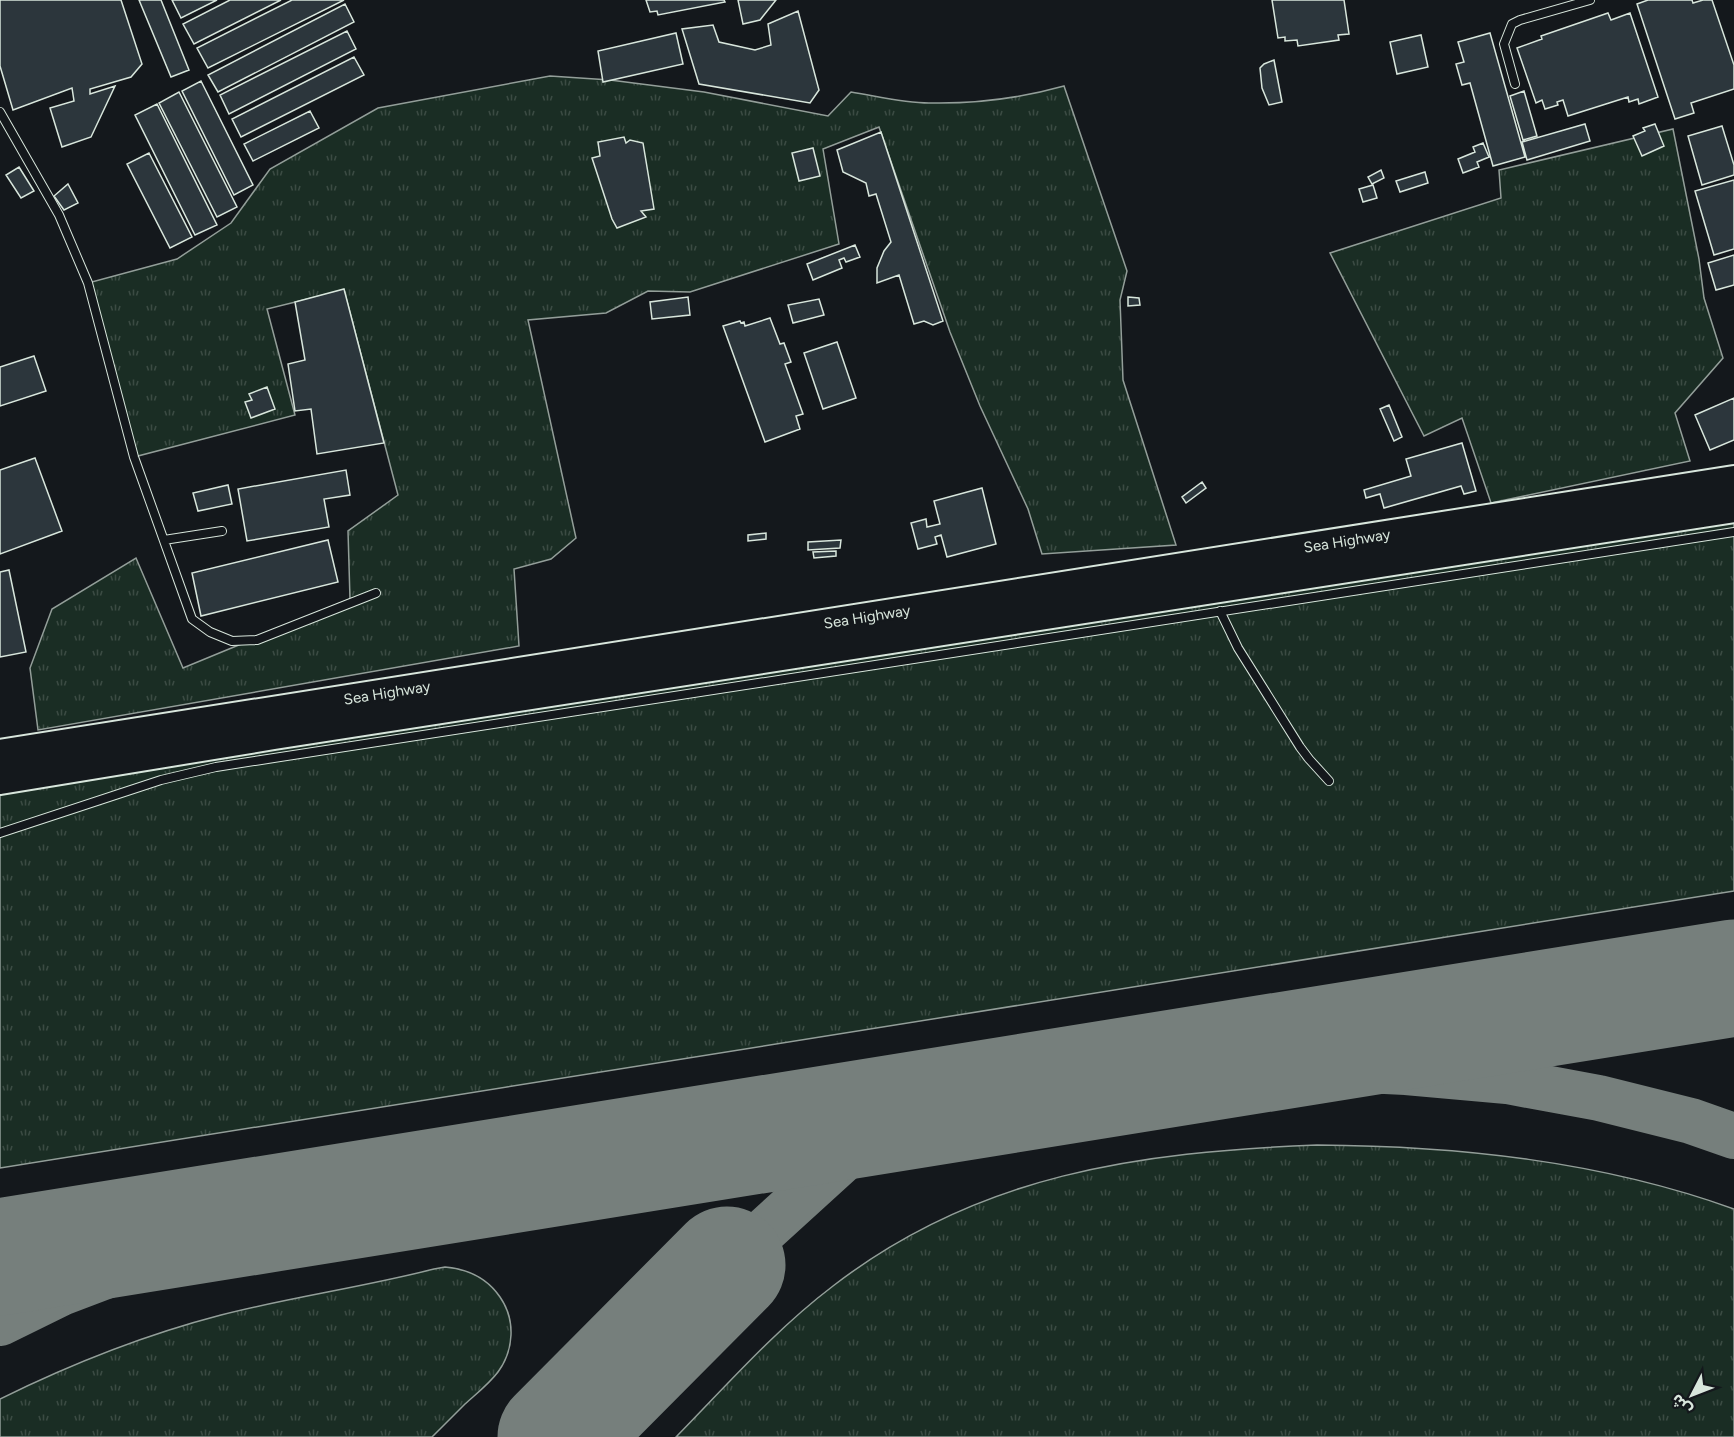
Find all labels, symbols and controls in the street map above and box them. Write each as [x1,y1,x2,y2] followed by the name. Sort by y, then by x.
[1302,525,1392,557] street label: Sea Highway
[822,601,912,633] street label: Sea Highway
[342,677,432,709] street label: Sea Highway
[1662,1365,1722,1425] north arrow
[1667,1390,1696,1419] text: ش

